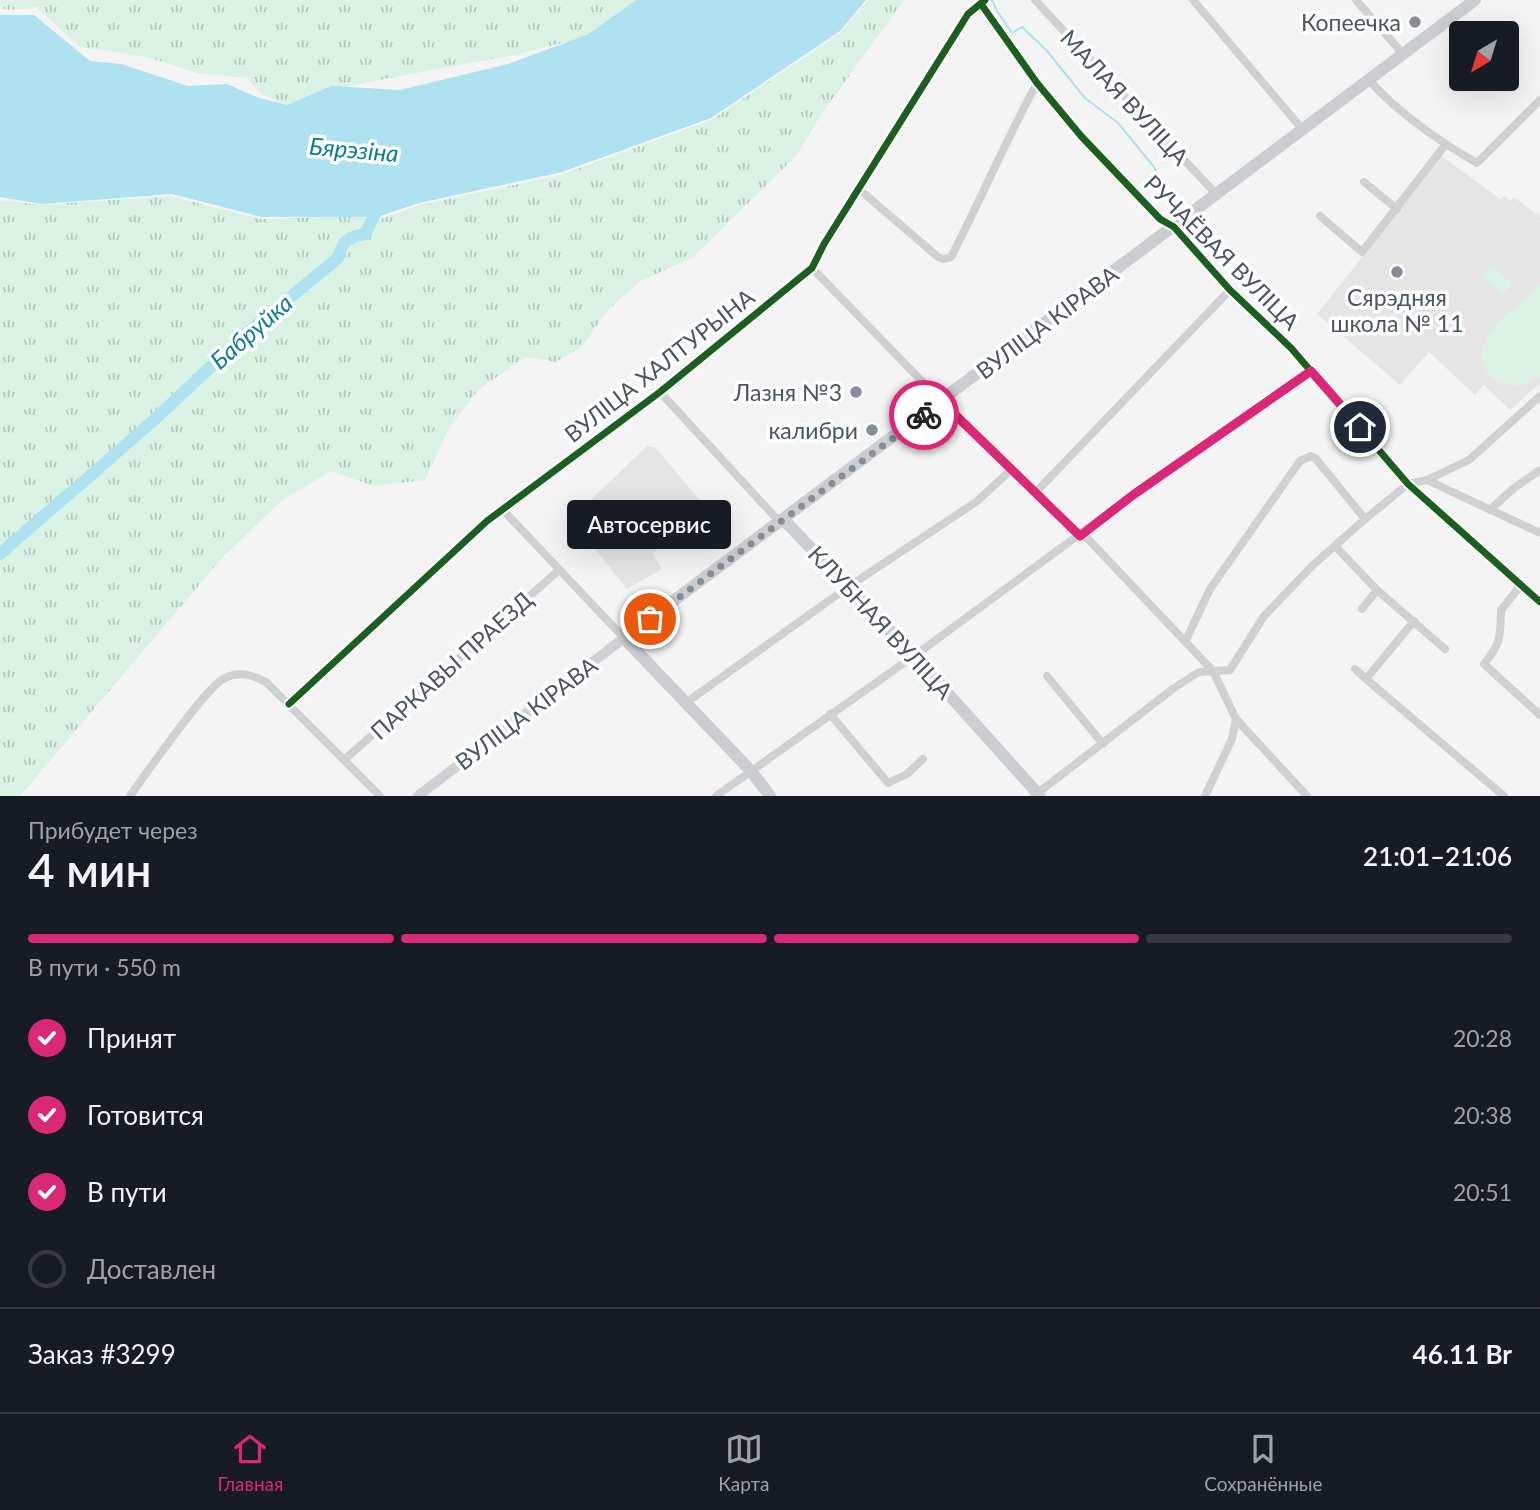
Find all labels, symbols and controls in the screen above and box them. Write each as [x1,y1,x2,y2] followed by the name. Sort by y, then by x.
[1301,8,1401,36] place label: Копеечка
[1407,14,1423,30] marker: Копеечка
[1449,21,1519,91] north arrow
[1449,21,1519,91] map controls
[1055,24,1195,171] street label: МАЛАЯ ВУЛІЦА
[308,131,400,167] water label: Бярэзіна
[1139,169,1306,336] street label: РУЧАЁВАЯ ВУЛІЦА
[971,259,1124,384] street label: ВУЛІЦА КІРАВА
[1389,264,1405,280] marker: Сярэдняя школа № 11
[559,282,760,448] street label: ВУЛІЦА ХАЛТУРЫНА
[1330,283,1464,337] place label: Сярэдняя школа № 11
[204,288,298,374] water label: Бабруйка
[733,378,842,406] place label: Лазня №3
[889,380,959,450] courier
[848,384,864,400] marker: Лазня №3
[905,396,943,434] icon: bike
[1330,397,1390,457] pin
[1341,408,1379,446] icon: home
[768,416,858,444] place label: калибри
[864,422,880,438] marker: калибри
[568,500,732,549] callout: Автосервис
[587,510,711,538] text: Автосервис
[803,540,960,705] street label: КЛУБНАЯ ВУЛІЦА
[364,585,538,745] street label: ПАРКАВЫ ПРАЕЗД
[620,589,680,649] pin
[631,600,669,638] icon: bag
[450,650,603,775] street label: ВУЛІЦА КІРАВА
[28,816,198,844] text: Прибудет через
[1363,840,1512,872] text: 21:01–21:06
[28,842,152,897] text: 4 мин
[28,953,181,981] text: В пути · 550 m
[28,1019,66,1057] icon: check
[87,1022,176,1054] text: Принят
[1453,1024,1512,1052] text: 20:28
[28,1096,66,1134] icon: check
[87,1099,204,1131] text: Готовится
[1453,1101,1512,1129] text: 20:38
[28,1173,66,1211] icon: check
[87,1176,167,1208] text: В пути
[1453,1178,1512,1206] text: 20:51
[87,1253,216,1285] text: Доставлен
[28,1338,176,1370] text: Заказ #3299
[1413,1338,1512,1370] text: 46.11 Br
[217,1430,283,1495] tab: Главная
[718,1430,770,1495] tab: Карта
[1204,1430,1323,1495] tab: Сохранённые

